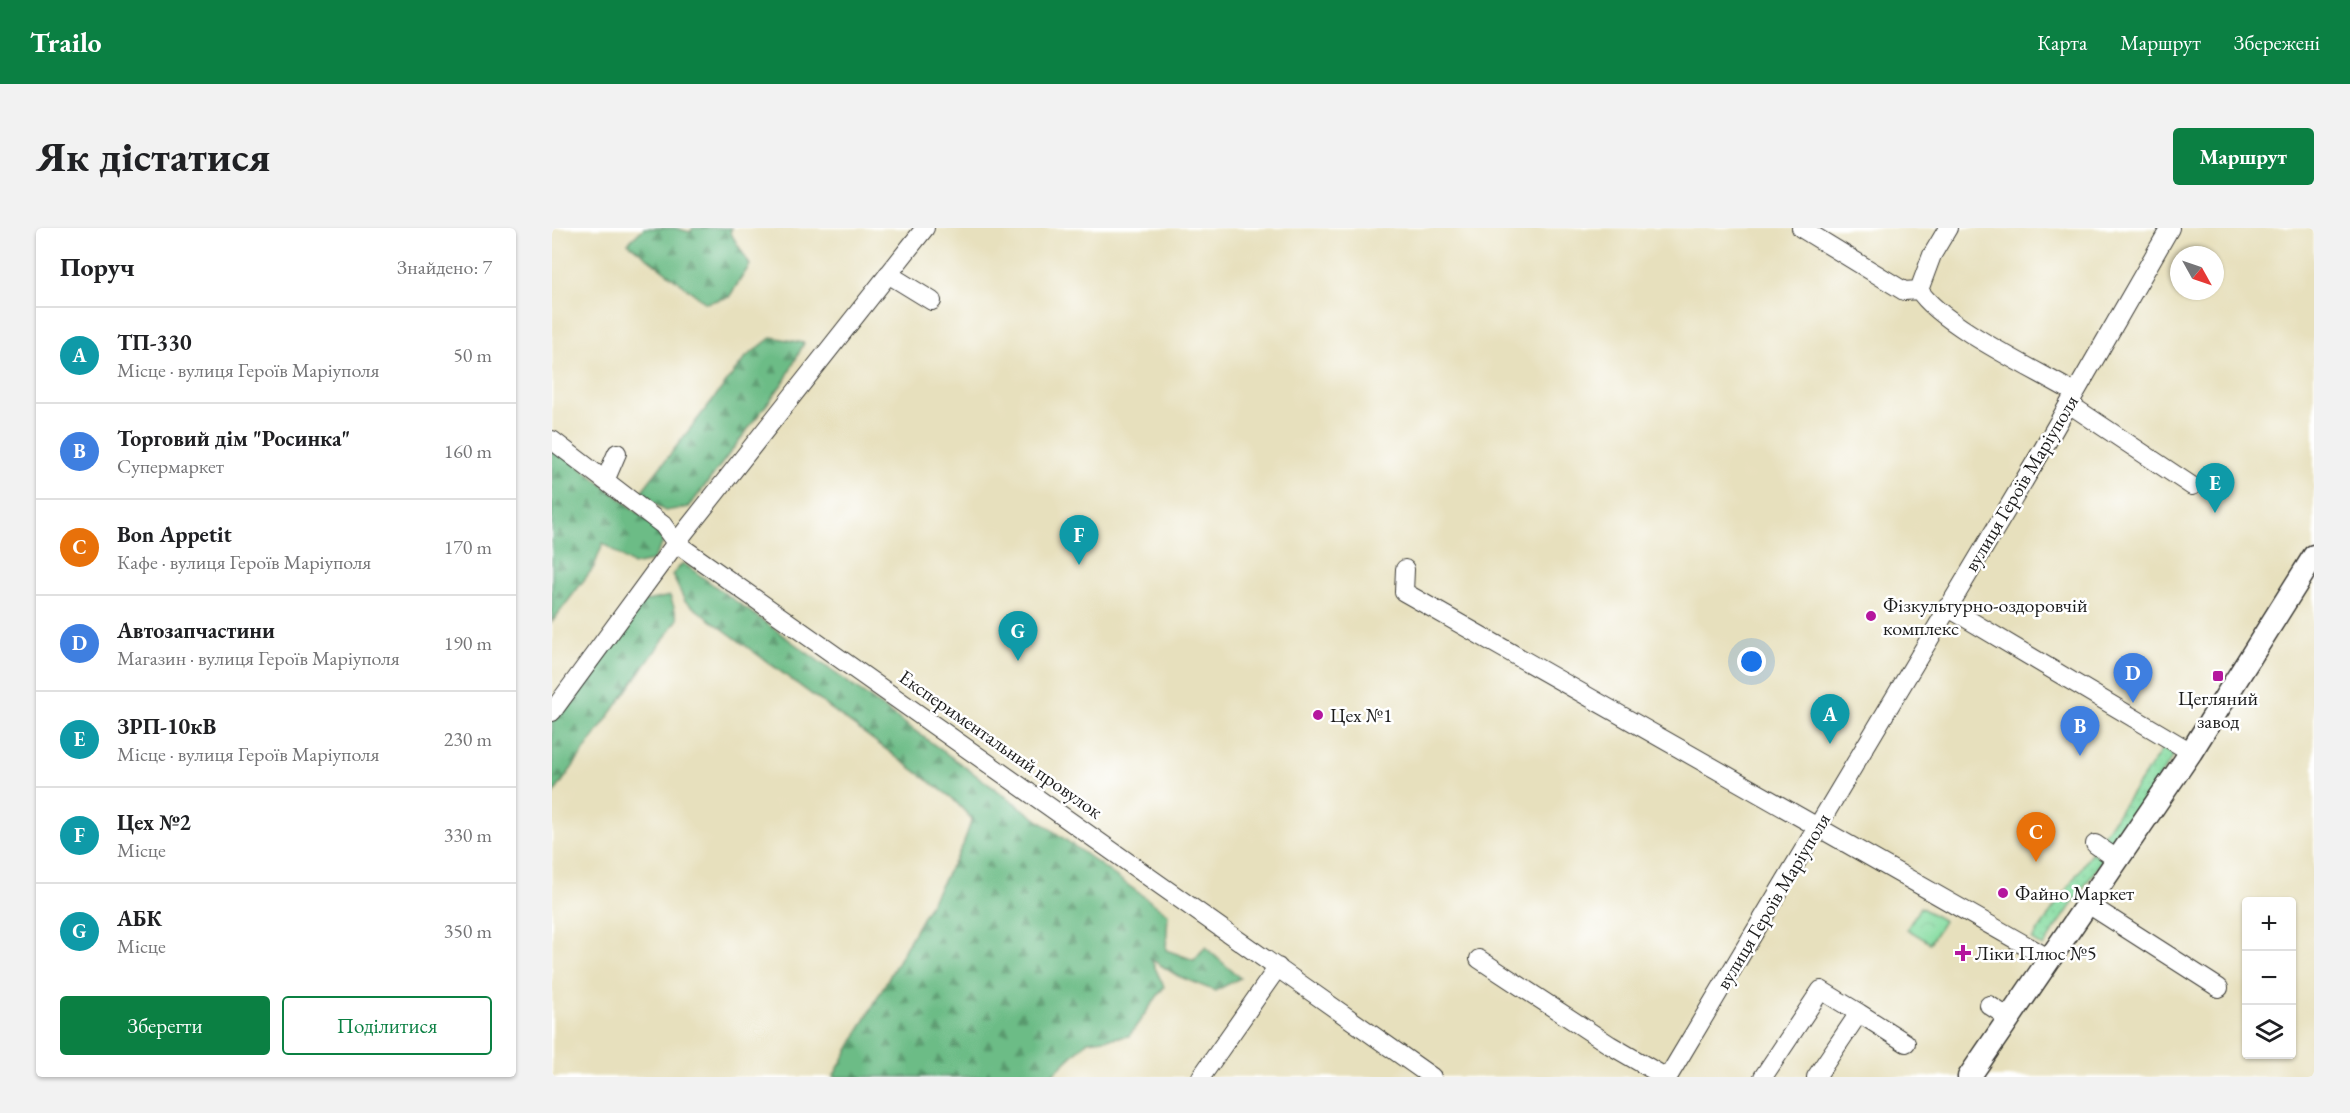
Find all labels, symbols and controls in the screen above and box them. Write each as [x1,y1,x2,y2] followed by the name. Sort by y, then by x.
[30,24,102,60] text: Trailo
[2037,29,2087,56] text: Карта
[2120,29,2201,56] text: Маршрут
[2234,29,2320,56] text: Збережені
[2173,128,2314,185] button: Маршрут
[36,129,270,184] text: Як дістатися
[2170,246,2224,300] north arrow
[60,250,135,284] text: Поруч
[397,254,492,280] text: Знайдено: 7
[117,328,192,357] text: ТП-330
[72,342,87,368] text: A
[453,342,492,368] text: 50 m
[117,357,379,383] text: Місце · вулиця Героїв Маріуполя
[1958,390,2084,576] street label: вулиця Героїв Маріуполя
[117,424,350,453] text: Торговий дім "Росинка"
[73,438,86,464] text: B
[444,438,492,464] text: 160 m
[117,453,224,479] text: Супермаркет
[2196,464,2234,513] pin: E
[1060,516,1098,565] pin: F
[117,520,232,549] text: Bon Appetit
[72,534,87,560] text: C
[444,534,492,560] text: 170 m
[117,549,371,575] text: Кафе · вулиця Героїв Маріуполя
[1883,592,2088,641] place label: Фізкультурно-оздоровчій комплекс
[1864,609,1878,623] marker: Фізкультурно-оздоровчій комплекс
[998,612,1038,661] pin: G
[117,616,275,645] text: Автозапчастини
[72,630,87,656] text: D
[444,630,492,656] text: 190 m
[117,645,400,671] text: Магазин · вулиця Героїв Маріуполя
[1737,647,1766,676] your location
[2114,654,2152,703] pin: D
[894,664,1108,825] street label: Експериментальний провулок
[2211,669,2225,683] marker: Цегляний завод
[2178,685,2258,734] place label: Цегляний завод
[1810,694,1850,744] pin: A
[1330,702,1393,728] place label: Цех №1
[2060,706,2099,756] pin: B
[1311,708,1325,722] marker: Цех №1
[117,712,216,741] text: ЗРП-10кВ
[74,726,85,752] text: E
[444,726,492,752] text: 230 m
[117,741,379,767] text: Місце · вулиця Героїв Маріуполя
[117,808,191,837] text: Цех №2
[1710,808,1836,994] street label: вулиця Героїв Маріуполя
[2016,812,2056,862] pin: C
[74,822,85,848] text: F
[444,822,492,848] text: 330 m
[117,837,166,863] text: Місце
[2015,880,2134,906] place label: Файно Маркет
[1996,886,2010,900] marker: Файно Маркет
[2242,897,2296,1059] map controls
[2242,897,2296,951] button: +
[117,904,162,933] text: АБК
[72,918,87,944] text: G
[444,918,492,944] text: 350 m
[117,933,166,959] text: Місце
[1975,940,2097,966] place label: Ліки Плюс №5
[1956,946,1970,960] marker: Ліки Плюс №5
[2242,951,2296,1005] button: −
[60,996,270,1055] button: Зберегти
[282,996,492,1055] button: Поділитися
[2242,1005,2296,1059] button: layers

